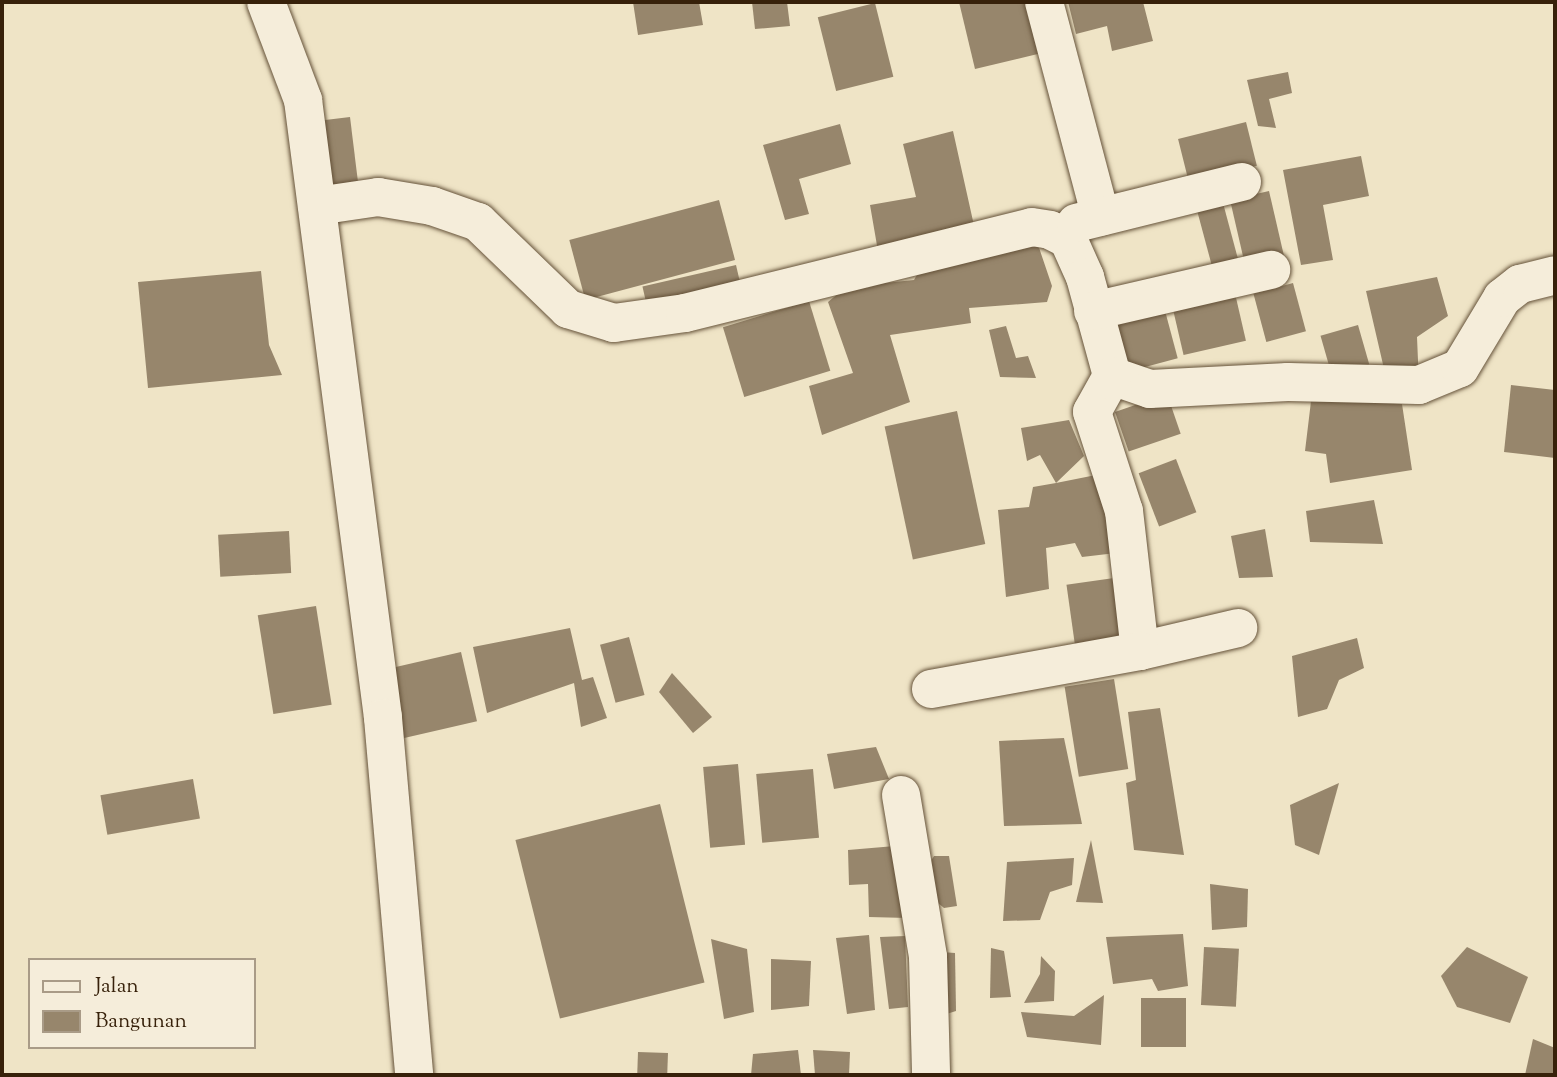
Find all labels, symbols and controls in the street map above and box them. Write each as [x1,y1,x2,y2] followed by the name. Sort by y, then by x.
[28,958,256,1049] legend
[95,972,139,1002] text: Jalan
[95,1007,187,1037] text: Bangunan

